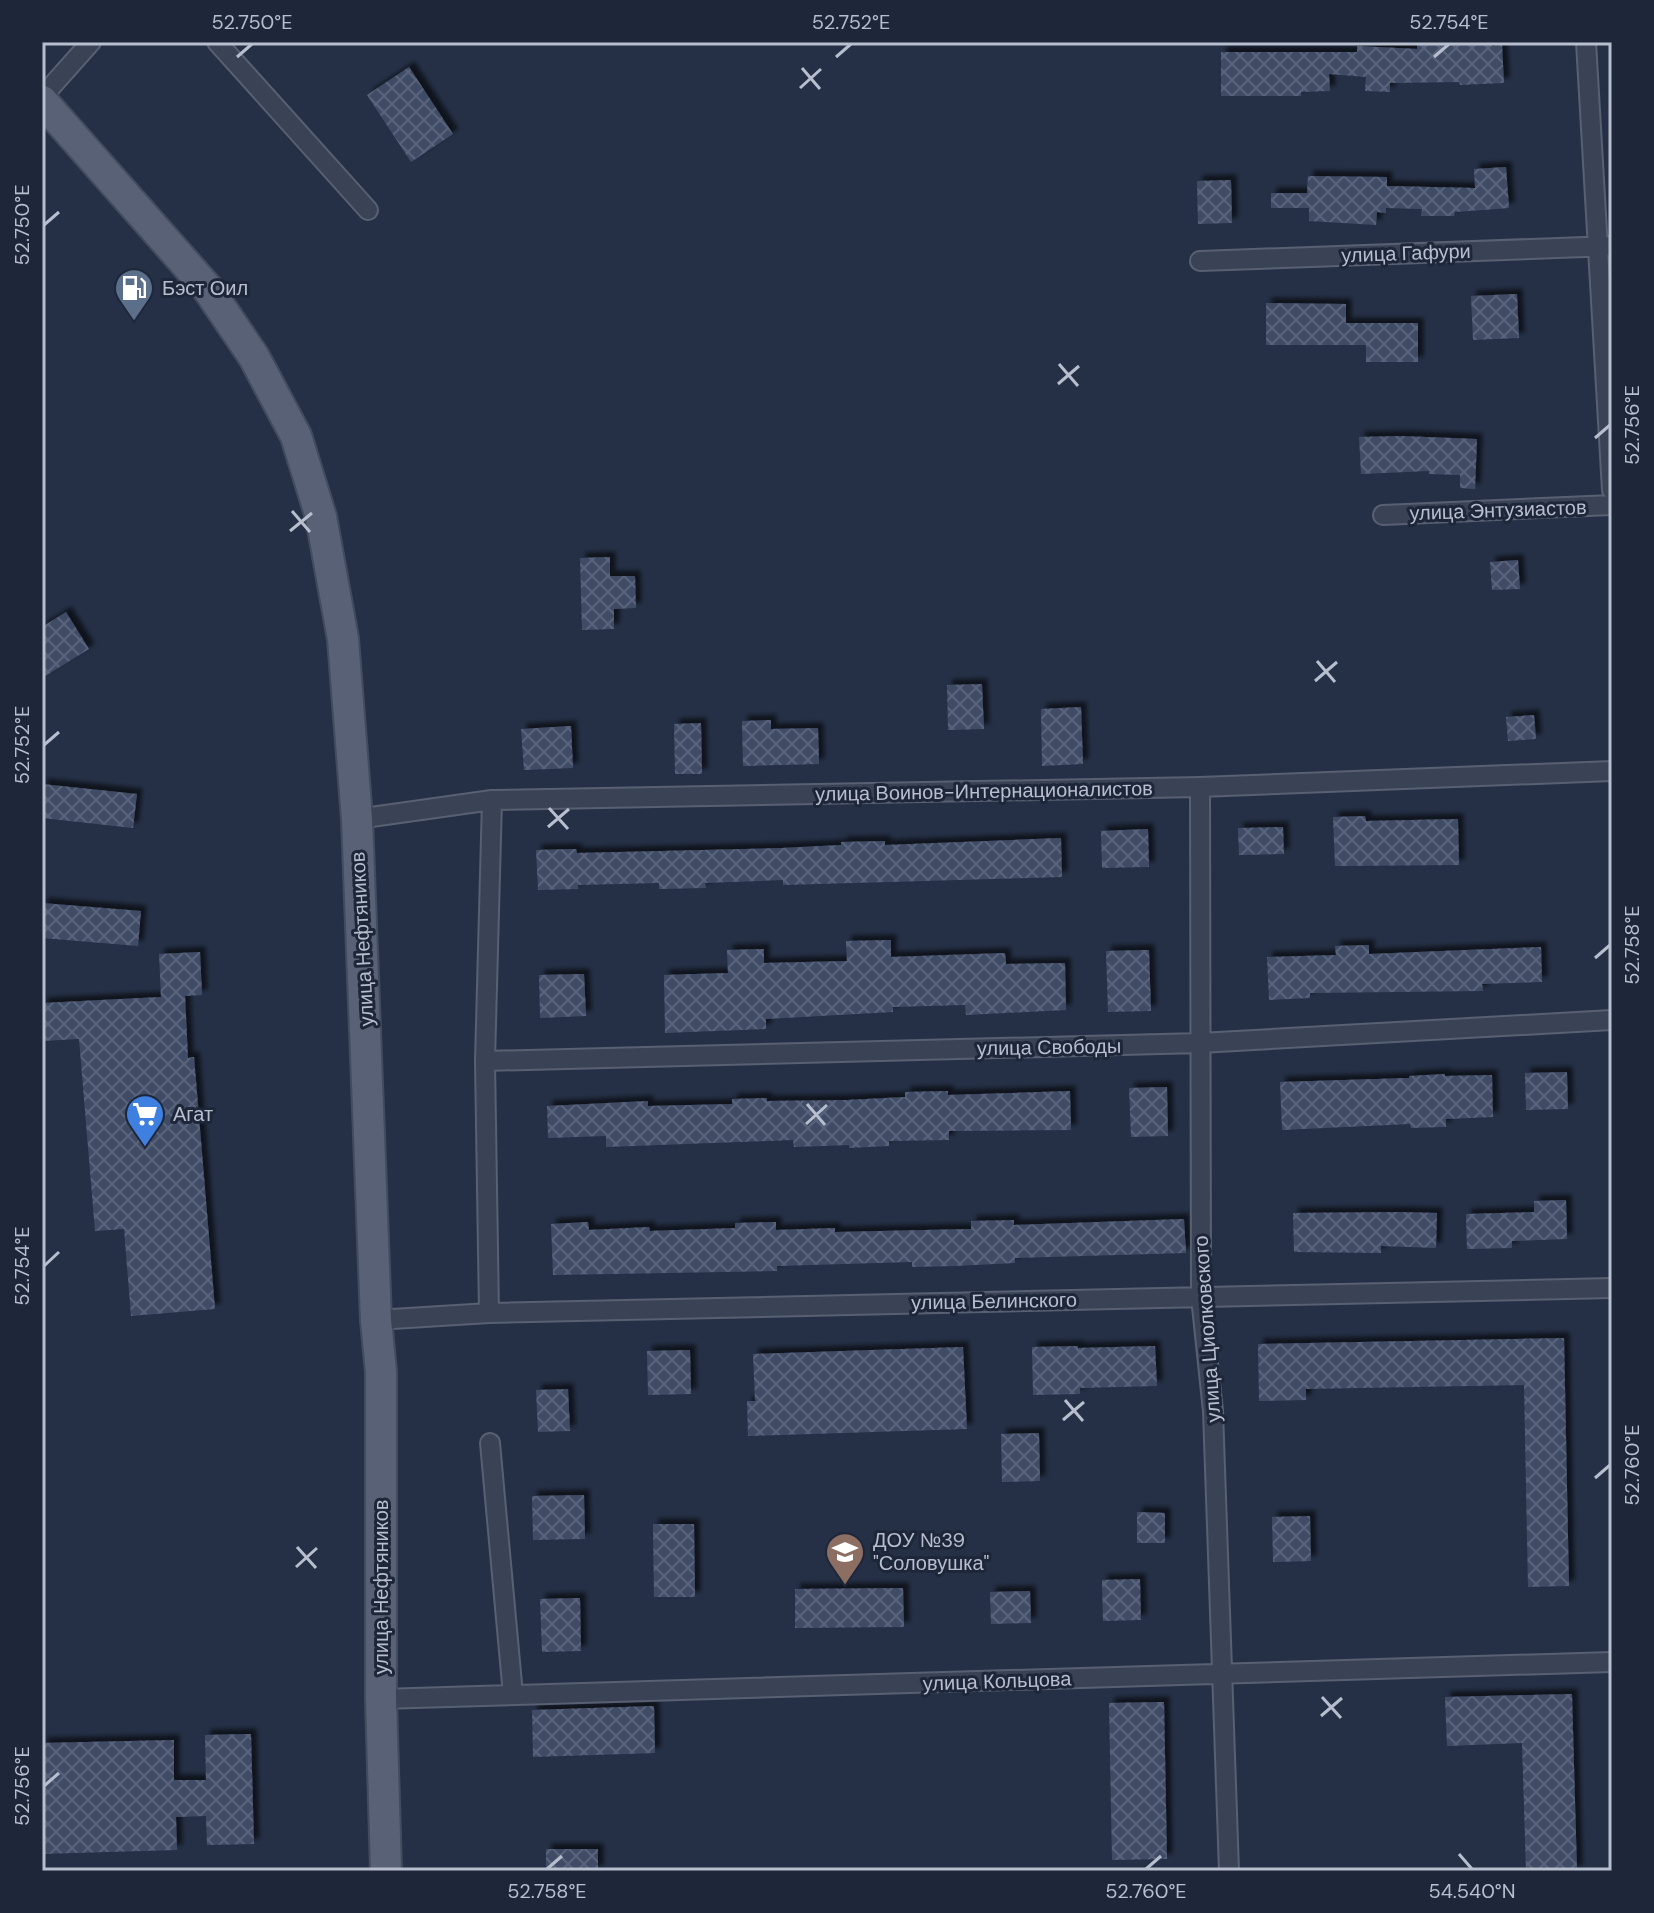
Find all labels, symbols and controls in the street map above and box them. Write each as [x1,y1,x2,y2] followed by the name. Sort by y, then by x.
[212,9,292,35] text: 52.750°E
[812,9,890,35] text: 52.752°E
[1409,9,1489,35] text: 52.754°E
[9,185,35,265] text: 52.750°E
[1341,238,1471,268] street label: улица Гафури
[113,267,155,322] fuel station icon: Бэст Оил
[162,275,248,301] place label: Бэст Оил
[1619,385,1645,465] text: 52.756°E
[1409,494,1587,526] street label: улица Энтузиастов
[9,706,35,784] text: 52.752°E
[815,775,1153,807] street label: улица Воинов-Интернационалистов
[344,851,380,1027] street label: улица Нефтяников
[1619,905,1645,985] text: 52.758°E
[977,1033,1121,1061] street label: улица Свободы
[124,1093,166,1148] supermarket icon: Агат
[173,1101,213,1127] place label: Агат
[9,1226,35,1306] text: 52.754°E
[1188,1235,1226,1423] street label: улица Циолковского
[911,1287,1077,1315] street label: улица Белинского
[1619,1424,1645,1506] text: 52.760°E
[368,1500,394,1674] street label: улица Нефтяников
[873,1527,990,1576] place label: ДОУ №39 "Соловушка"
[824,1531,866,1586] school or university icon: ДОУ №39 "Соловушка"
[922,1665,1073,1697] street label: улица Кольцова
[9,1746,35,1826] text: 52.756°E
[507,1878,587,1904] text: 52.758°E
[1105,1878,1187,1904] text: 52.760°E
[1429,1878,1516,1904] text: 54.540°N

